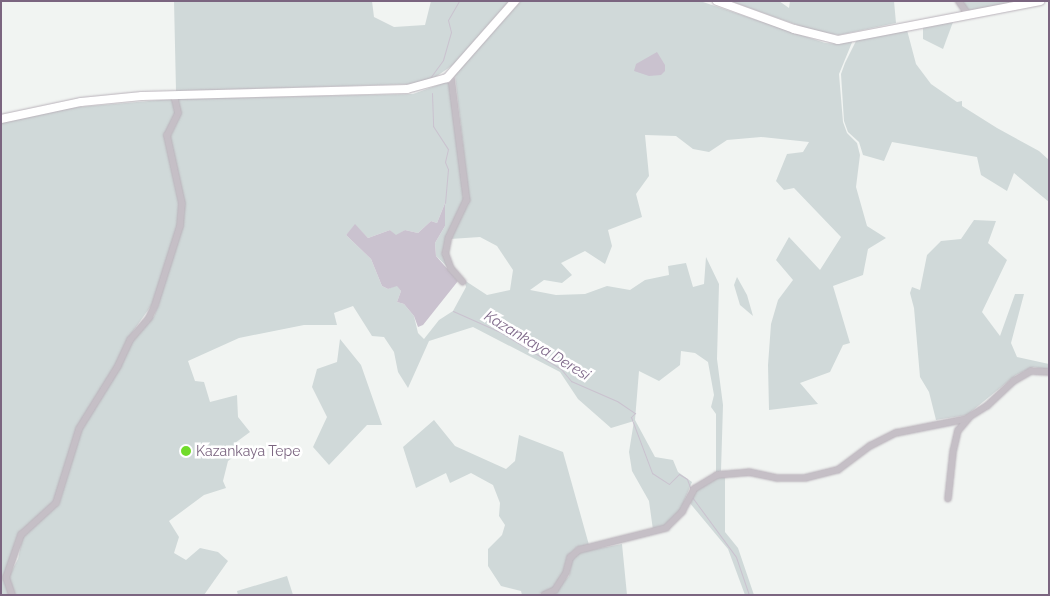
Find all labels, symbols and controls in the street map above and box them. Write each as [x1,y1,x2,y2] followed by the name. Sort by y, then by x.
[481,307,593,385] water label: Kazankaya Deresi
[196,443,301,459] place label: Kazankaya Tepe
[180,445,192,457] marker: Kazankaya Tepe

